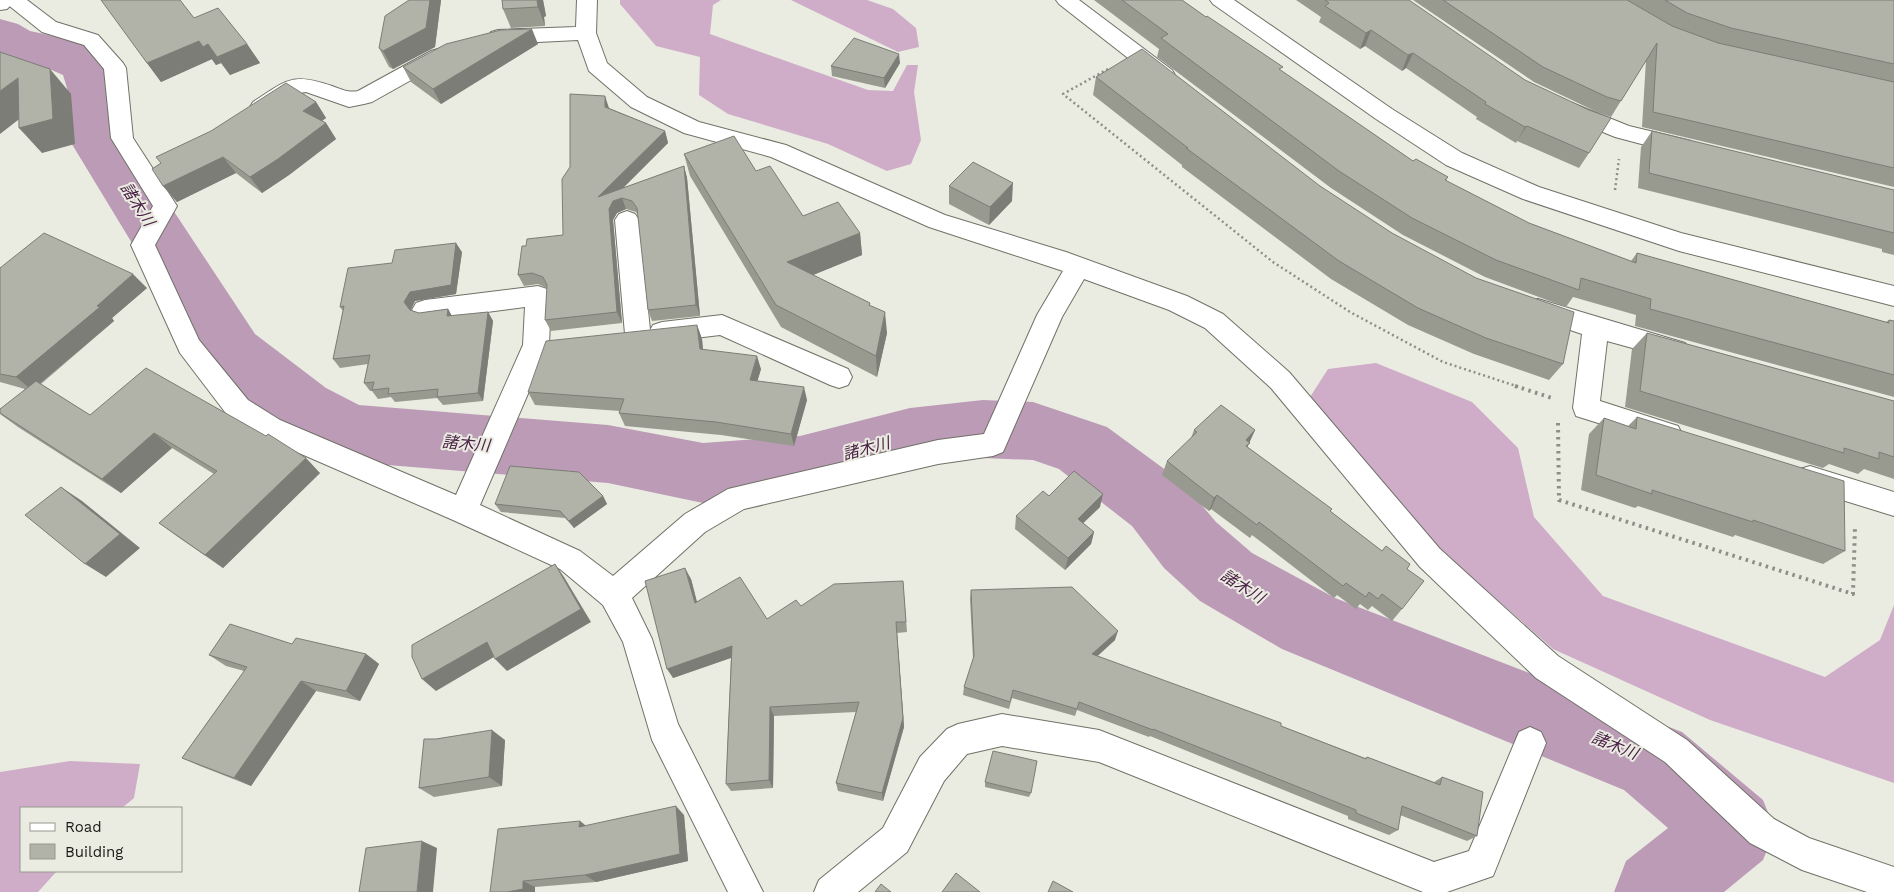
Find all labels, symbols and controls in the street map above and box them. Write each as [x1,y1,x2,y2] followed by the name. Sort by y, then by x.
[117,179,160,231] water label: 諸木川
[441,432,493,455] water label: 諸木川
[840,433,894,464] water label: 諸木川
[1217,566,1270,608] water label: 諸木川
[1589,728,1642,764] water label: 諸木川
[20,807,182,872] legend
[65,818,102,836] text: Road
[65,843,123,861] text: Building

